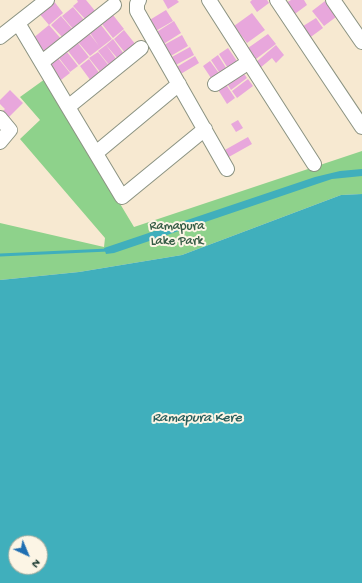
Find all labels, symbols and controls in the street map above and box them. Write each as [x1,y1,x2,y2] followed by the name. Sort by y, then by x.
[150,219,204,250] park label: Ramapura Lake Park
[152,411,242,427] water label: Ramapura Kere
[8,535,48,575] north arrow
[29,556,42,570] text: N

